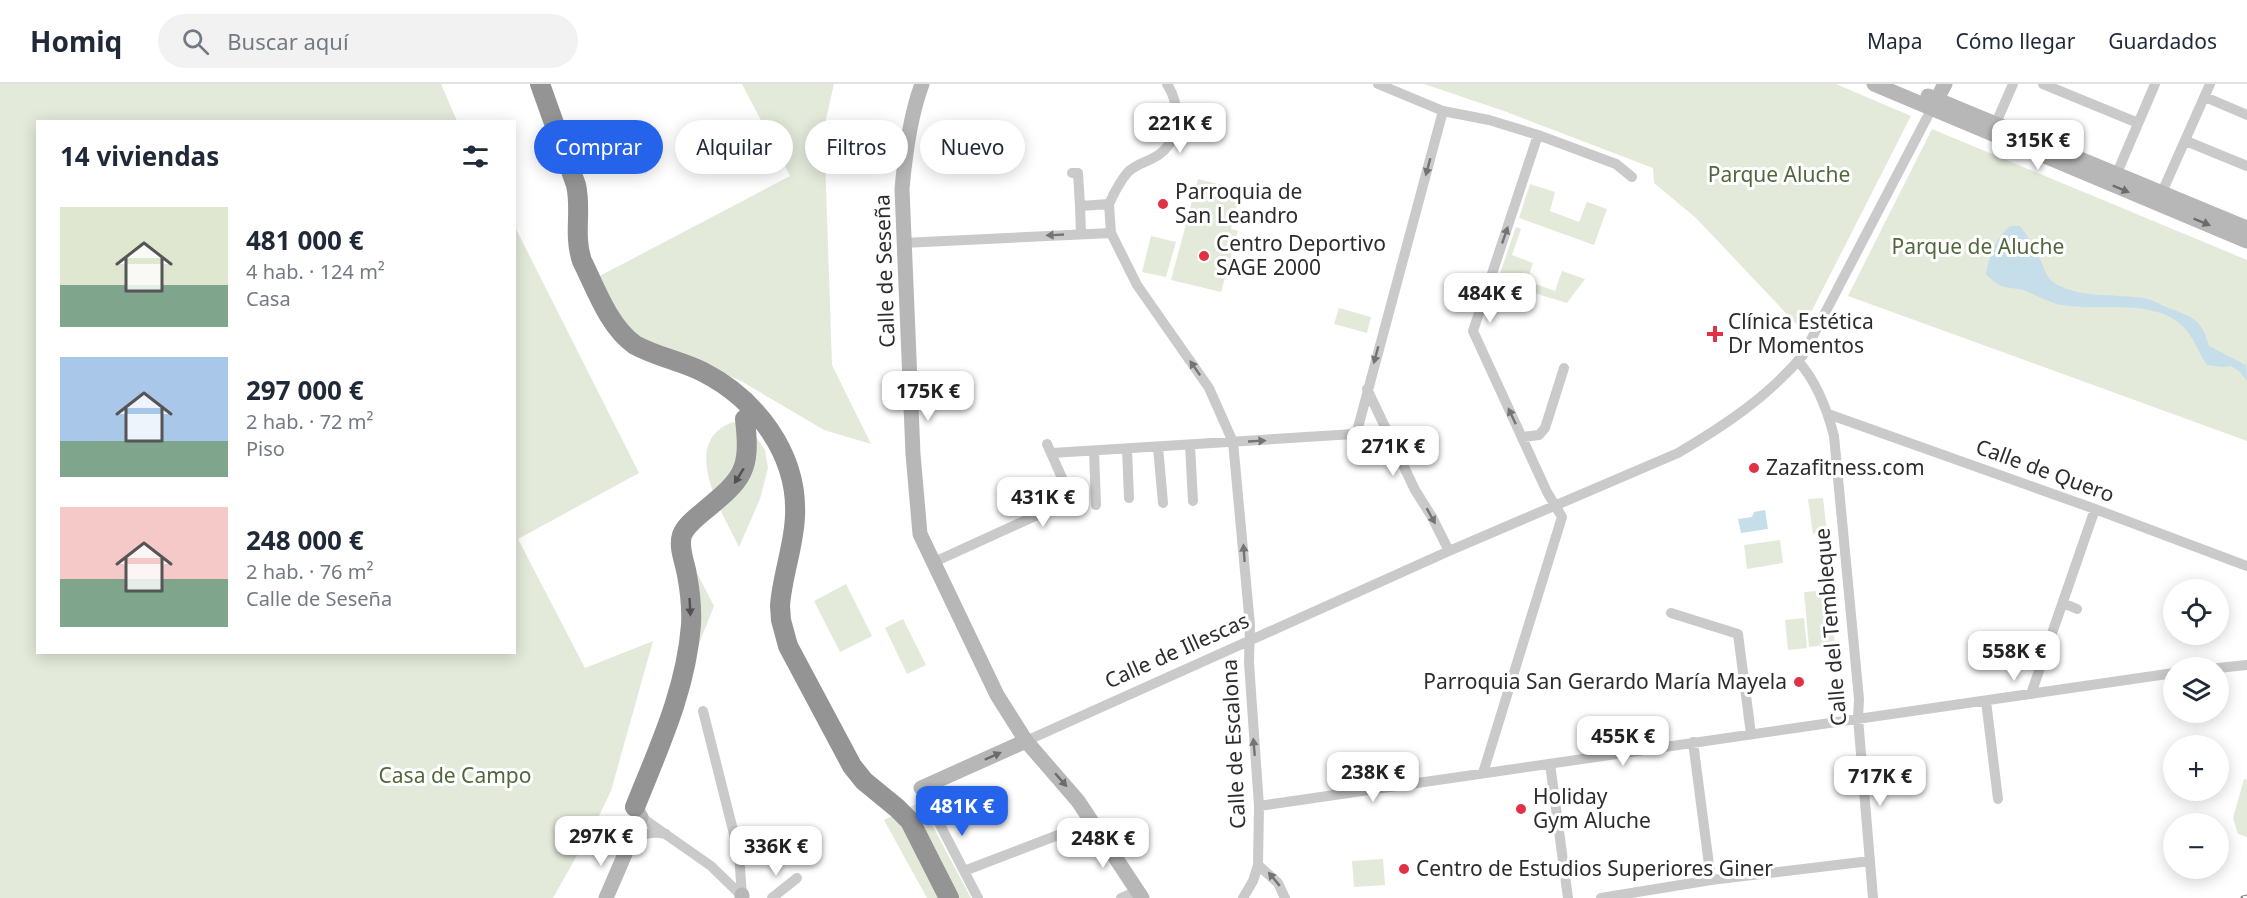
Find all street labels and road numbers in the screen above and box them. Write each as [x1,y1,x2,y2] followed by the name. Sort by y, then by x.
[867,194,901,348] street label: Calle de Seseña
[1972,432,2119,508] street label: Calle de Quero
[1807,527,1853,727] street label: Calle del Tembleque
[1100,606,1253,694] street label: Calle de Illescas
[1215,658,1251,830] street label: Calle de Escalona

